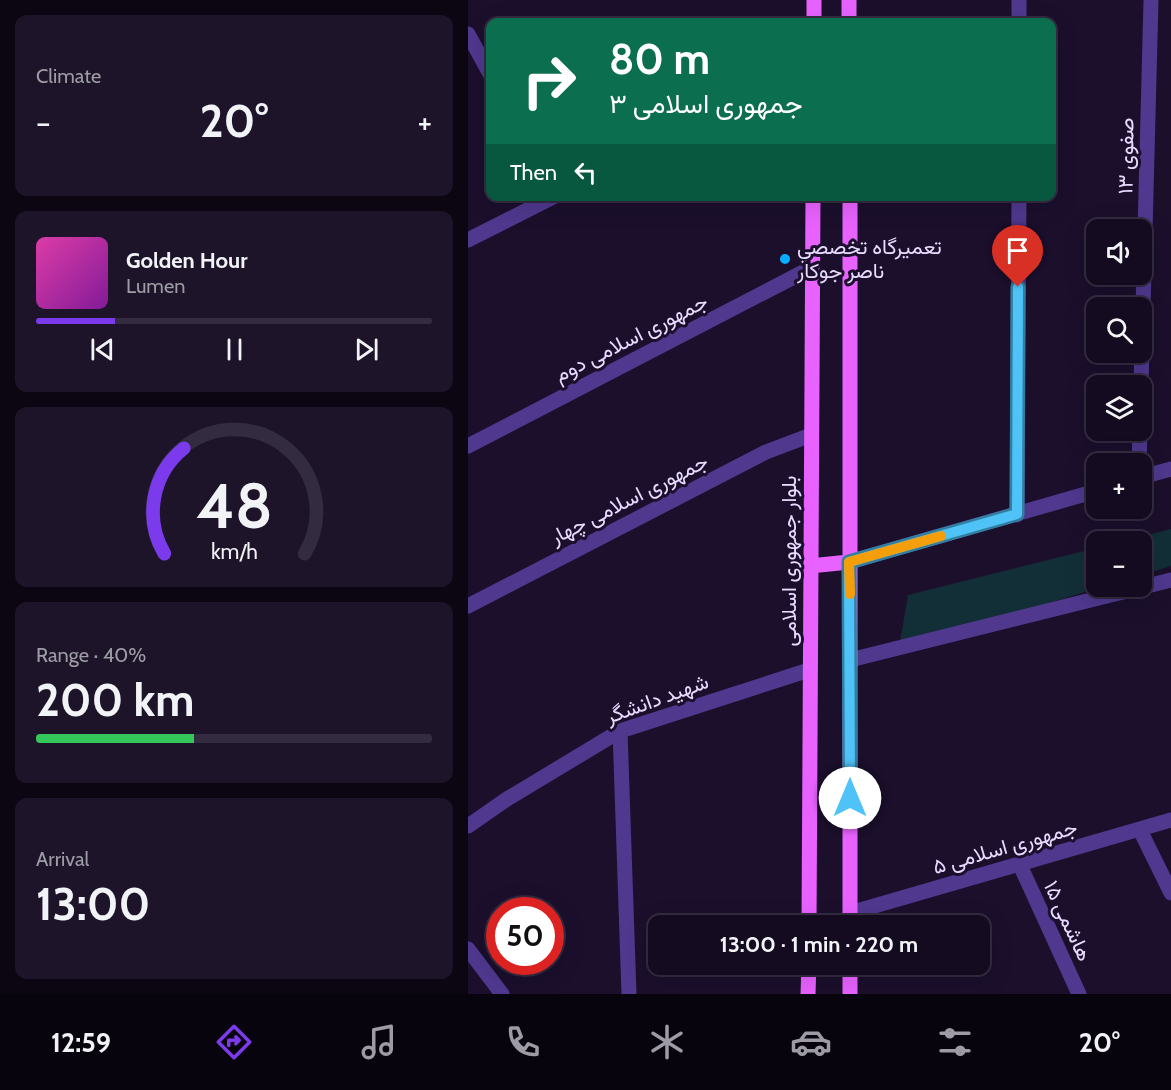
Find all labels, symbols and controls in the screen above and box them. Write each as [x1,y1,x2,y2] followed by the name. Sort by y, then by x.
[609,33,710,85] text: 80 m
[510,42,588,120] icon: right
[36,64,101,88] text: Climate
[609,87,803,120] text: جمهوری اسلامی ۳
[200,94,268,148] text: 20°
[36,102,51,142] text: −
[417,102,432,142] text: +
[1112,117,1140,195] street label: صفوی ۱۳
[569,156,602,189] icon: left
[510,159,557,186] text: Then
[1086,219,1152,597] map controls
[1086,219,1152,285] button: sound
[992,225,1043,287] pin
[796,234,942,284] place label: تعميرگاه تخصصي ناصر جوكار
[1001,234,1034,267] icon: arrive
[126,247,247,274] text: Golden Hour
[778,252,792,266] marker: تعميرگاه تخصصي ناصر جوكار
[126,274,185,298] text: Lumen
[550,288,712,389] street label: جمهوری اسلامی دوم
[1086,297,1152,363] button: search
[86,333,119,366] icon: previous
[218,333,251,366] icon: pause
[350,333,383,366] icon: next
[1086,375,1152,441] button: layers
[545,448,713,551] street label: جمهوری اسلامی چهار
[1086,453,1152,519] button: +
[196,468,272,544] text: 48
[776,476,802,646] street label: بلوار جمهوری اسلامی
[1086,531,1152,597] button: −
[211,538,257,564] text: km/h
[36,643,146,667] text: Range · 40%
[601,668,712,730] street label: شهید دانشگر
[36,673,194,727] text: 200 km
[818,766,882,830] position arrow
[930,814,1080,880] street label: جمهوری اسلامی ۵
[36,847,89,871] text: Arrival
[36,877,150,931] text: 13:00
[1039,877,1098,965] street label: هاشمی ۱۵
[486,897,564,975] speed limit sign: 50
[720,931,918,958] text: 13:00 · 1 min · 220 m
[213,1021,255,1063] icon: directions
[358,1021,400,1063] icon: music
[502,1021,544,1063] icon: phone
[646,1021,688,1063] icon: climate
[790,1021,832,1063] icon: car
[934,1021,976,1063] icon: filters
[51,1026,111,1059] text: 12:59
[1079,1026,1120,1059] text: 20°

